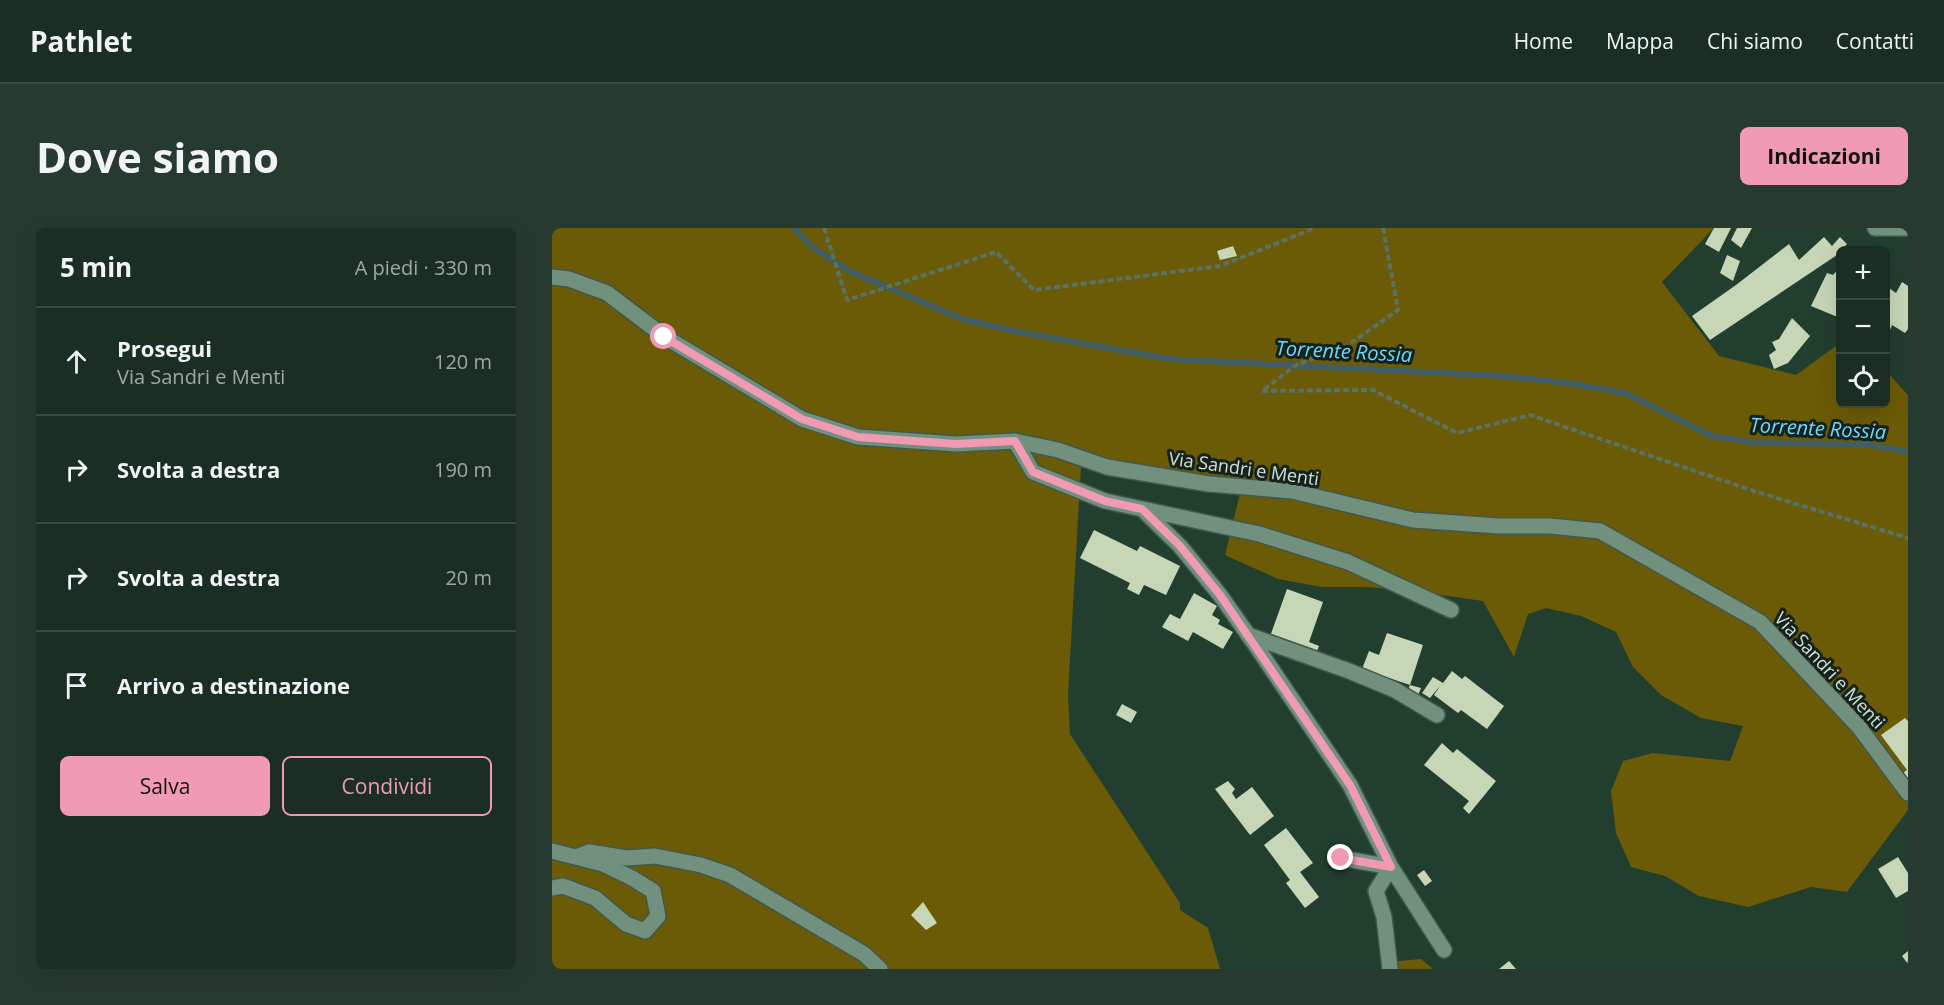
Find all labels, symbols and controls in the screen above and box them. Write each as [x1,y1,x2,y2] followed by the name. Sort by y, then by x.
[30,22,132,60] text: Pathlet
[1514,27,1573,55] text: Home
[1606,27,1674,55] text: Mappa
[1707,27,1803,55] text: Chi siamo
[1836,27,1914,55] text: Contatti
[1740,127,1908,185] button: Indicazioni
[36,128,279,185] text: Dove siamo
[1836,246,1890,408] map controls
[1836,246,1890,300] button: +
[60,249,132,285] text: 5 min
[355,254,492,281] text: A piedi · 330 m
[1836,300,1890,354] button: −
[650,323,676,349] route start
[117,333,212,363] text: Prosegui
[1275,334,1413,368] water label: Torrente Rossia
[60,345,93,378] icon: ahead
[434,348,492,375] text: 120 m
[1836,354,1890,408] button: locate
[117,363,285,390] text: Via Sandri e Menti
[1749,411,1887,445] water label: Torrente Rossia
[1167,446,1321,490] street label: Via Sandri e Menti
[60,453,93,486] icon: right
[117,454,280,484] text: Svolta a destra
[434,456,492,483] text: 190 m
[60,561,93,594] icon: right
[117,562,280,592] text: Svolta a destra
[445,564,492,591] text: 20 m
[1770,606,1890,734] street label: Via Sandri e Menti
[60,669,93,702] icon: arrive
[117,670,350,700] text: Arrivo a destinazione
[60,756,270,816] button: Salva
[282,756,492,816] button: Condividi
[1327,844,1353,870] route end

